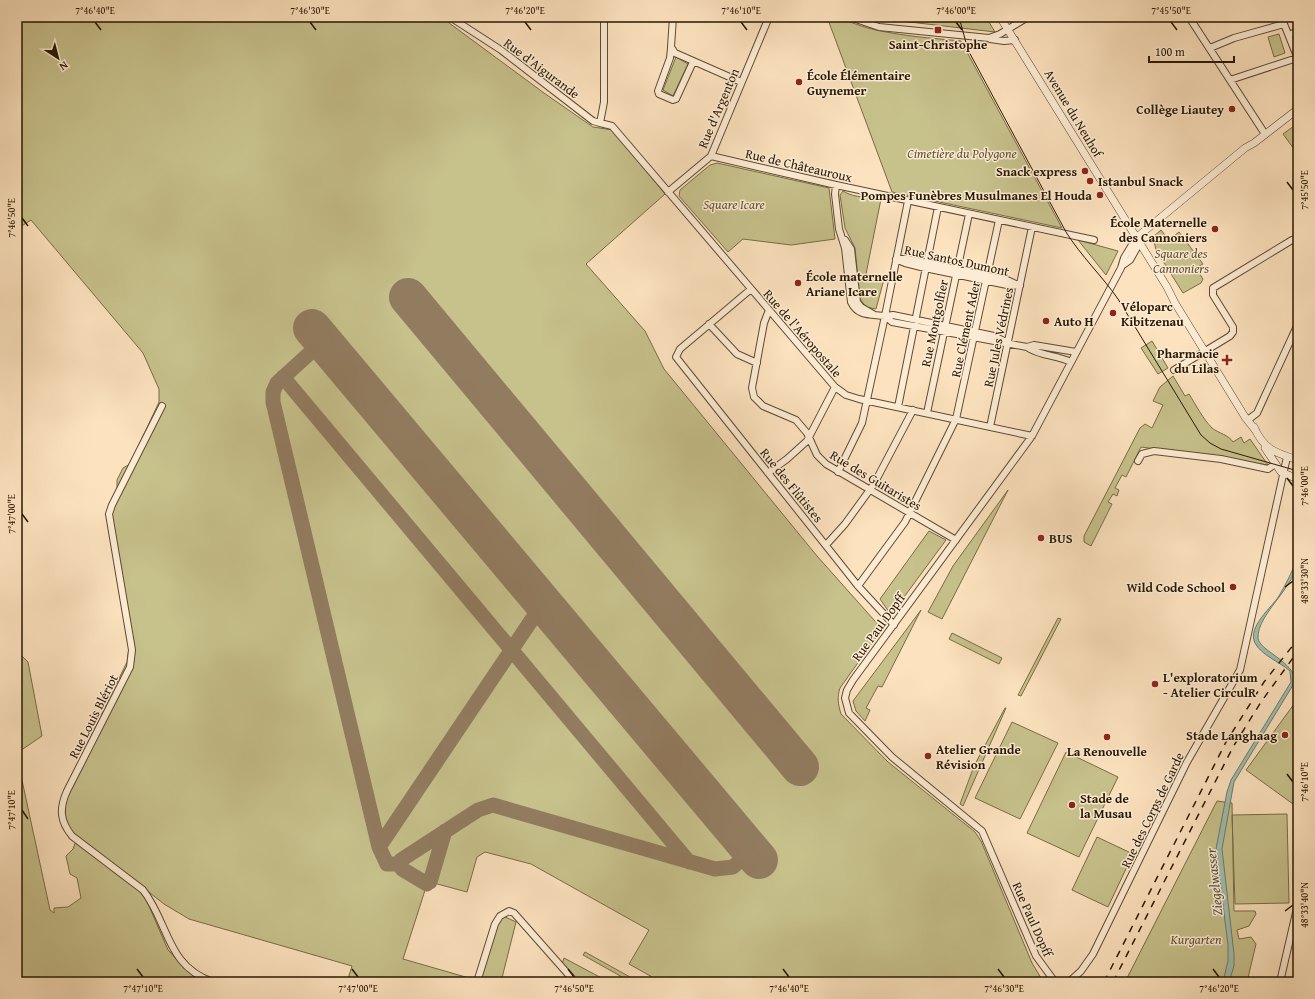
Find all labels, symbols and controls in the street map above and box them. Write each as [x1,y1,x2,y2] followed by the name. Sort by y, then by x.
[75,3,115,18] text: 7°46'40"E
[290,3,330,18] text: 7°46'30"E
[505,3,545,18] text: 7°46'20"E
[721,3,761,18] text: 7°46'10"E
[936,3,976,18] text: 7°46'00"E
[1151,3,1191,18] text: 7°45'50"E
[933,25,943,35] marker: Saint-Christophe
[500,34,584,103] street label: Rue d'Aigurande
[889,35,987,54] place label: Saint-Christophe
[38,38,78,78] north arrow
[1149,38,1234,64] scale bar
[1155,43,1185,60] text: 100 m
[56,57,72,75] text: N
[693,65,744,151] street label: Rue d'Argenton
[807,66,911,100] place label: École Élémentaire Guynemer
[1040,66,1108,162] street label: Avenue du Neuhof
[794,77,804,87] marker: École Élémentaire Guynemer
[1136,100,1224,119] place label: Collège Liautey
[1227,104,1237,114] marker: Collège Liautey
[744,144,855,187] street label: Rue de Châteauroux
[907,144,1017,163] park label: Cimetière du Polygone
[996,162,1077,181] place label: Snack express
[1080,166,1090,176] marker: Snack express
[1297,170,1312,210] text: 7°45'50"E
[1098,172,1184,191] place label: Istanbul Snack
[1085,176,1095,186] marker: Istanbul Snack
[861,186,1092,205] place label: Pompes Funèbres Musulmanes El Houda
[1095,190,1105,200] marker: Pompes Funèbres Musulmanes El Houda
[703,195,765,214] park label: Square Icare
[4,198,19,238] text: 7°46'50"E
[1110,213,1207,247] place label: École Maternelle des Cannoniers
[1210,224,1220,234] marker: École Maternelle des Cannoniers
[903,240,1011,281] street label: Rue Santos Dumont
[1153,244,1209,278] park label: Square des Cannoniers
[806,267,903,301] place label: École maternelle Ariane Icare
[916,277,953,368] street label: Rue Montgolfier
[793,278,803,288] marker: École maternelle Ariane Icare
[946,279,985,379] street label: Rue Clément Ader
[759,285,846,382] street label: Rue de l'Aéropostale
[979,285,1018,389] street label: Rue Jules Védrines
[1121,297,1184,331] place label: Véloparc Kibitzenau
[1108,308,1118,318] marker: Véloparc Kibitzenau
[1054,312,1093,331] place label: Auto H
[1041,316,1051,326] marker: Auto H
[1157,344,1219,378] place label: Pharmacie du Lilas
[1222,355,1232,365] marker: Pharmacie du Lilas
[756,444,828,527] street label: Rue des Flûtistes
[826,446,925,515] street label: Rue des Guitaristes
[1297,466,1312,506] text: 7°46'00"E
[4,494,19,534] text: 7°47'00"E
[1049,529,1073,548] place label: BUS
[1036,533,1046,543] marker: BUS
[1297,558,1312,604] text: 48°33'30"N
[1126,578,1225,597] place label: Wild Code School
[1228,582,1238,592] marker: Wild Code School
[847,588,911,665] street label: Rue Paul Dopff
[1163,668,1259,702] place label: L'exploratorium - Atelier CirculR
[64,670,123,762] street label: Rue Louis Blériot
[1150,679,1160,689] marker: L'exploratorium - Atelier CirculR
[1186,726,1277,745] place label: Stade Langhaag
[1280,730,1290,740] marker: Stade Langhaag
[1102,732,1112,742] marker: La Renouvelle
[936,740,1021,774] place label: Atelier Grande Révision
[1067,742,1147,761] place label: La Renouvelle
[1116,749,1189,871] street label: Rue des Corps de Garde
[923,751,933,761] marker: Atelier Grande Révision
[1297,762,1312,802] text: 7°46'10"E
[1080,789,1132,823] place label: Stade de la Musau
[4,790,19,830] text: 7°47'10"E
[1067,800,1077,810] marker: Stade de la Musau
[1200,846,1228,917] water label: Ziegelwasser
[1008,879,1058,961] street label: Rue Paul Dopff
[1297,882,1312,928] text: 48°33'40"N
[1169,930,1222,949] park label: Kurgarten
[123,981,163,996] text: 7°47'10"E
[338,981,378,996] text: 7°47'00"E
[554,981,594,996] text: 7°46'50"E
[769,981,809,996] text: 7°46'40"E
[984,981,1024,996] text: 7°46'30"E
[1199,981,1239,996] text: 7°46'20"E

